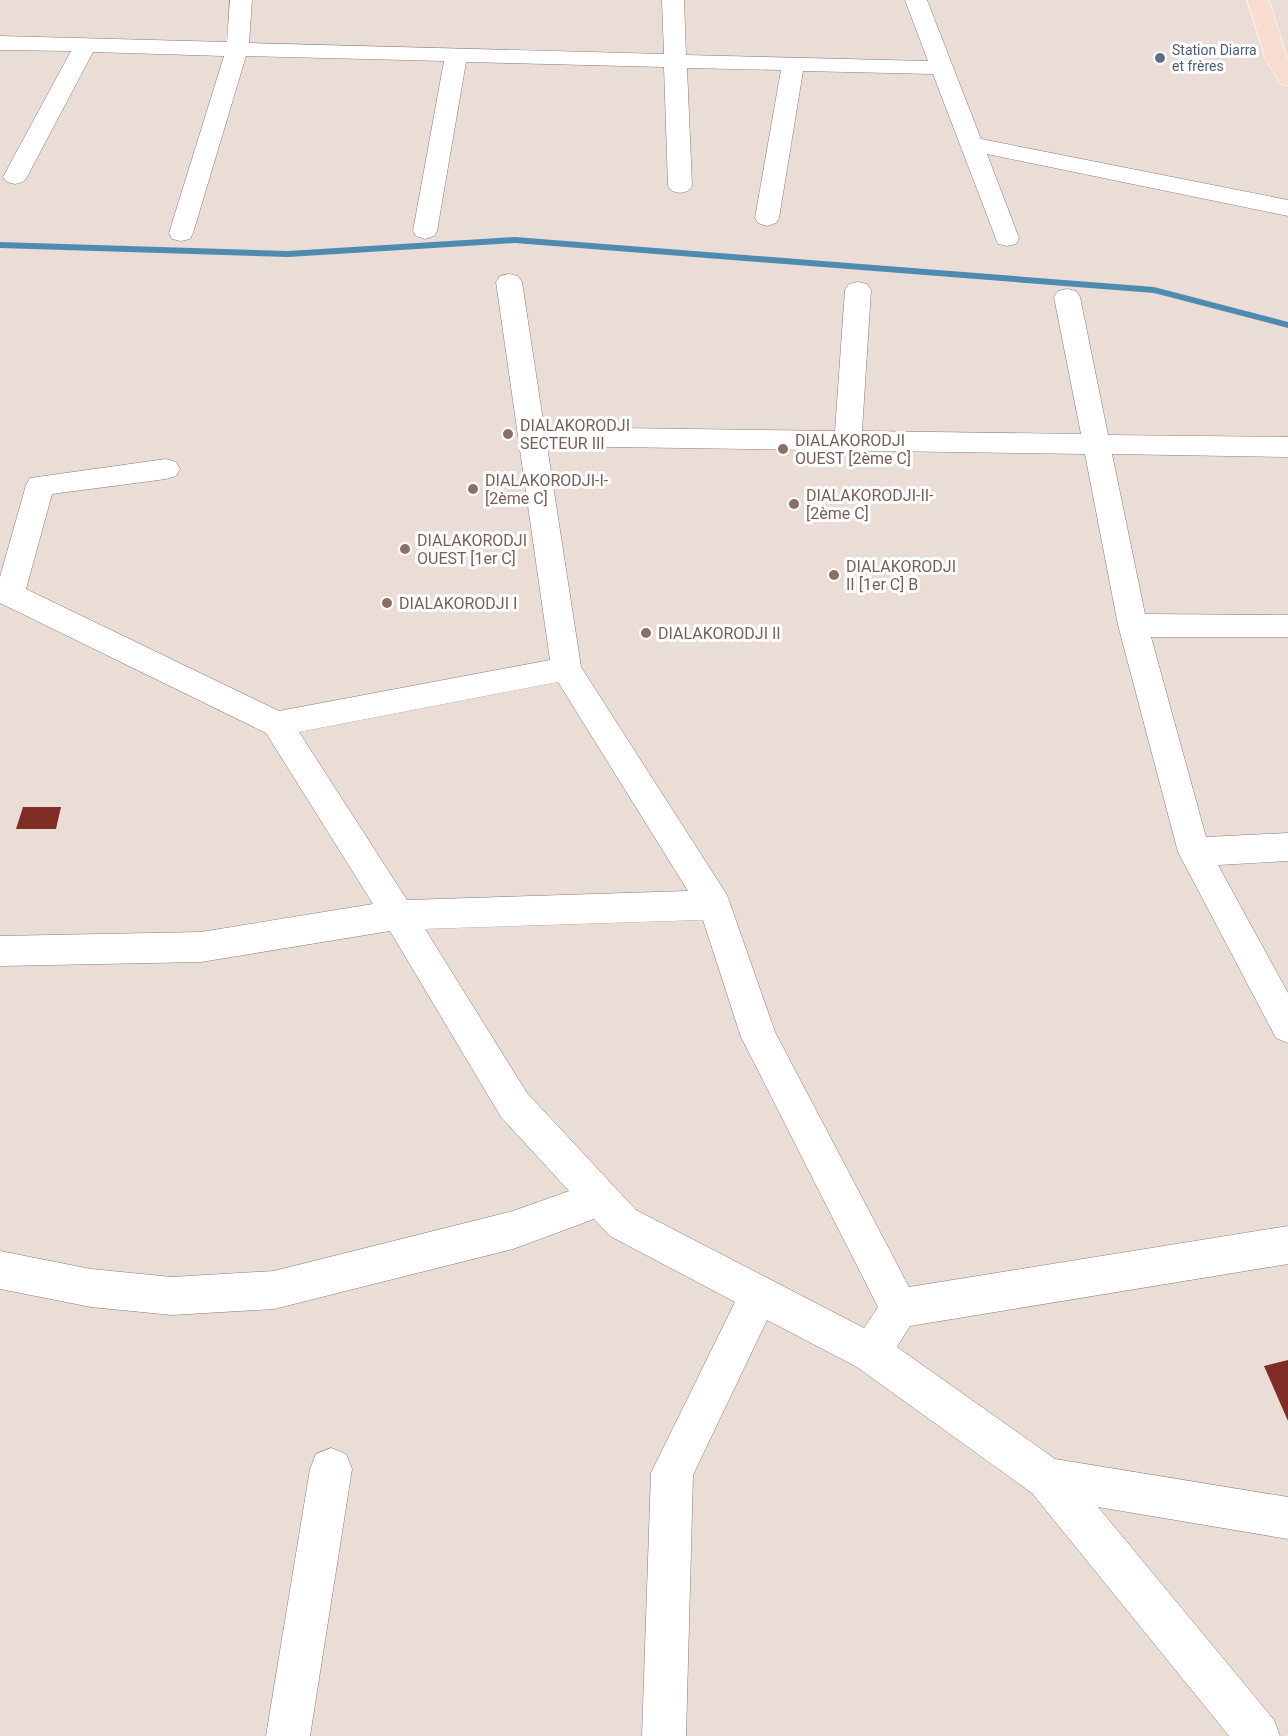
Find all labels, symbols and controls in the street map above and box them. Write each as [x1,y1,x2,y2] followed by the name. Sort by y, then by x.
[1172,42,1257,74] place label: Station Diarra et frères
[1153,51,1167,65] marker: Station Diarra et frères
[520,416,630,453] place label: DIALAKORODJI SECTEUR III
[501,427,515,441] marker: DIALAKORODJI SECTEUR III
[795,431,911,468] place label: DIALAKORODJI OUEST [2ème C]
[776,442,790,456] marker: DIALAKORODJI OUEST [2ème C]
[485,471,609,508] place label: DIALAKORODJI-I- [2ème C]
[466,482,480,496] marker: DIALAKORODJI-I- [2ème C]
[806,486,934,523] place label: DIALAKORODJI-II- [2ème C]
[787,497,801,511] marker: DIALAKORODJI-II- [2ème C]
[417,531,527,568] place label: DIALAKORODJI OUEST [1er C]
[398,542,412,556] marker: DIALAKORODJI OUEST [1er C]
[846,557,956,594] place label: DIALAKORODJI II [1er C] B
[827,568,841,582] marker: DIALAKORODJI II [1er C] B
[399,594,517,613] place label: DIALAKORODJI I
[380,596,394,610] marker: DIALAKORODJI I
[658,624,781,643] place label: DIALAKORODJI II
[639,626,653,640] marker: DIALAKORODJI II

